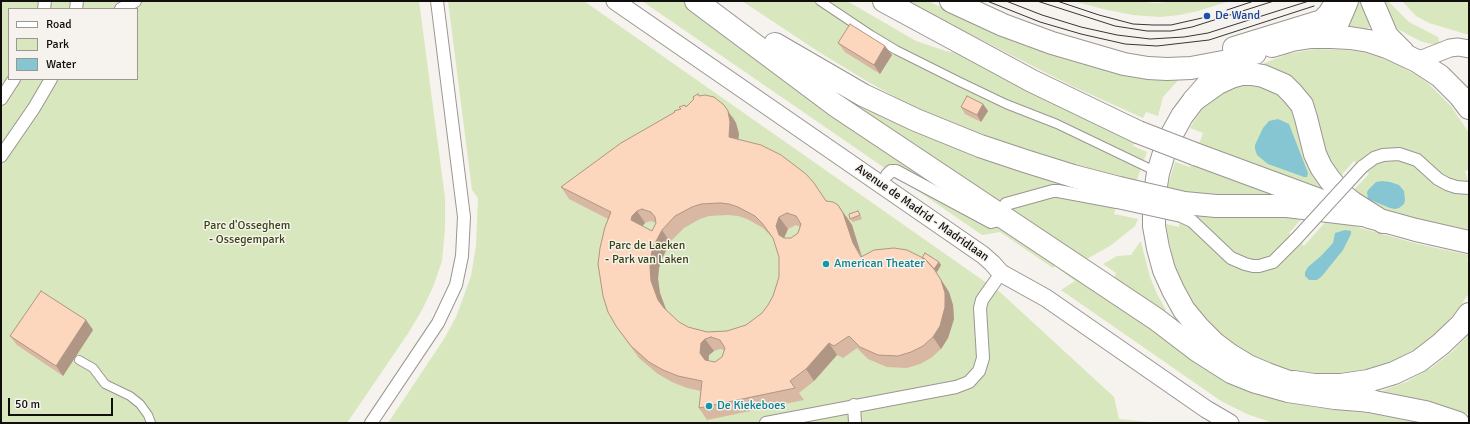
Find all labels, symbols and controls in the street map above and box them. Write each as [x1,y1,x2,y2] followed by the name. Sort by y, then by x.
[8,8,138,80] legend
[1215,9,1260,23] place label: De Wand
[1202,11,1212,21] marker: De Wand
[46,17,72,32] text: Road
[46,37,69,52] text: Park
[46,57,76,72] text: Water
[853,161,991,265] street label: Avenue de Madrid - Madridlaan
[204,219,290,247] park label: Parc d'Osseghem - Ossegempark
[605,239,689,267] park label: Parc de Laeken - Park van Laken
[834,257,925,271] place label: American Theater
[821,259,831,269] marker: American Theater
[10,390,115,416] scale bar
[15,397,40,412] text: 50 m
[717,399,785,413] place label: De Kiekeboes
[704,401,714,411] marker: De Kiekeboes

